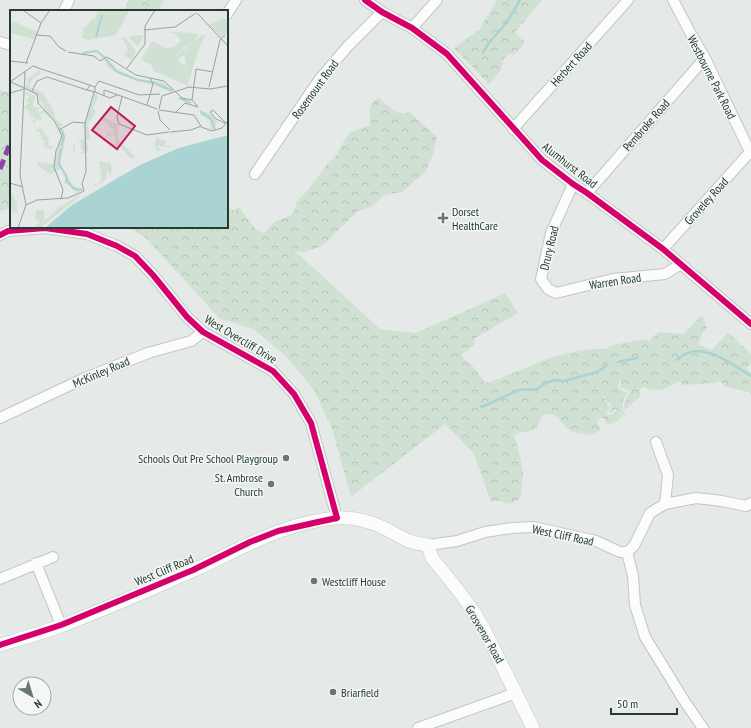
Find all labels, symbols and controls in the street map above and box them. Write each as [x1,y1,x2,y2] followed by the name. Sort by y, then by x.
[10,10,228,228] inset map
[684,33,740,121] street label: Westbourne Park Road
[547,39,595,89] street label: Herbert Road
[289,57,341,121] street label: Rosemount Road
[619,96,673,154] street label: Pembroke Road
[540,139,600,191] street label: Alumhurst Road
[681,174,731,228] street label: Groveley Road
[452,204,498,233] place label: Dorset HealthCare
[437,212,449,224] marker: Dorset HealthCare
[536,224,562,272] street label: Drury Road
[588,270,642,292] street label: Warren Road
[202,311,280,367] street label: West Overcliff Drive
[70,353,132,391] street label: McKinley Road
[138,451,278,466] place label: Schools Out Pre School Playgroup
[281,453,291,463] marker: Schools Out Pre School Playgroup
[215,470,263,499] place label: St. Ambrose Church
[266,479,276,489] marker: St. Ambrose Church
[531,521,595,549] street label: West Cliff Road
[132,551,196,589] street label: West Cliff Road
[322,574,386,589] place label: Westcliff House
[309,576,319,586] marker: Westcliff House
[462,602,508,666] street label: Grosvenor Road
[12,676,52,716] north arrow
[341,685,379,700] place label: Briarfield
[328,687,338,697] marker: Briarfield
[611,690,677,716] scale bar
[617,696,638,711] text: 50 m
[31,697,45,711] text: N

